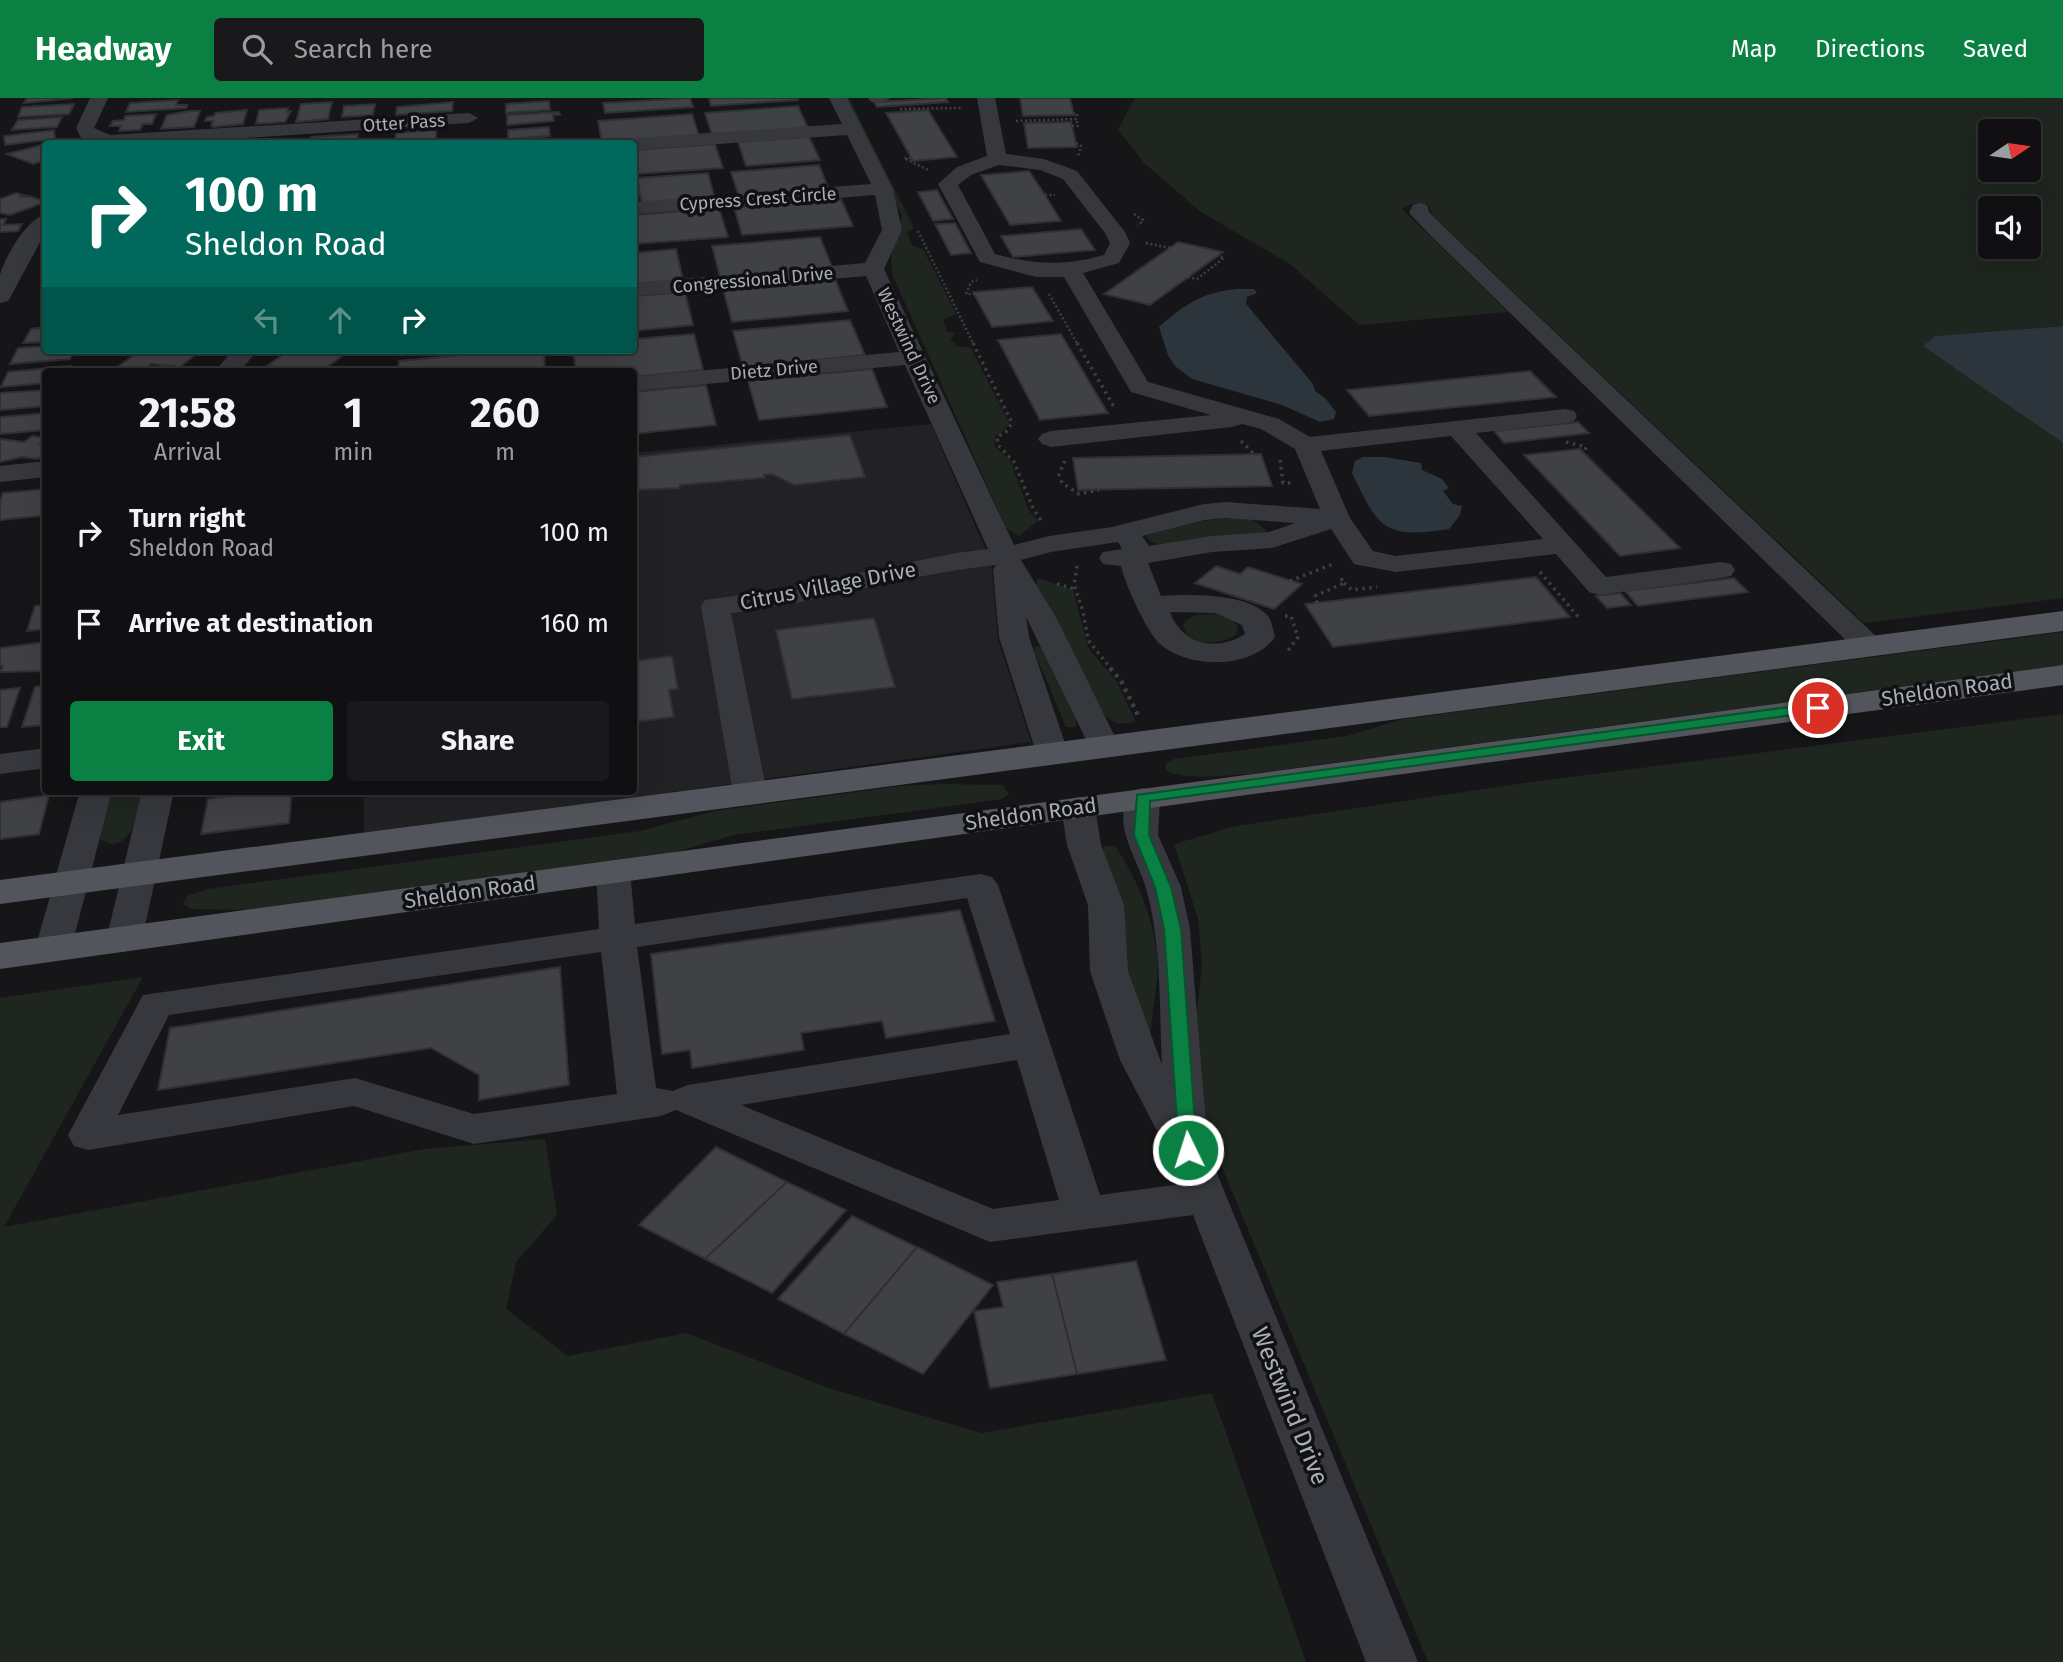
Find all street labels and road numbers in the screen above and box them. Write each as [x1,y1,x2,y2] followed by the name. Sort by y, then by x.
[362,109,446,137] street label: Otter Pass
[679,183,837,215] street label: Cypress Crest Circle
[672,262,834,298] street label: Congressional Drive
[872,284,946,408] street label: Westwind Drive
[729,355,819,385] street label: Dietz Drive
[738,556,918,616] street label: Citrus Village Drive
[1880,668,2014,712] street label: Sheldon Road
[964,792,1098,836] street label: Sheldon Road
[403,870,537,914] street label: Sheldon Road
[1246,1323,1334,1489] street label: Westwind Drive

